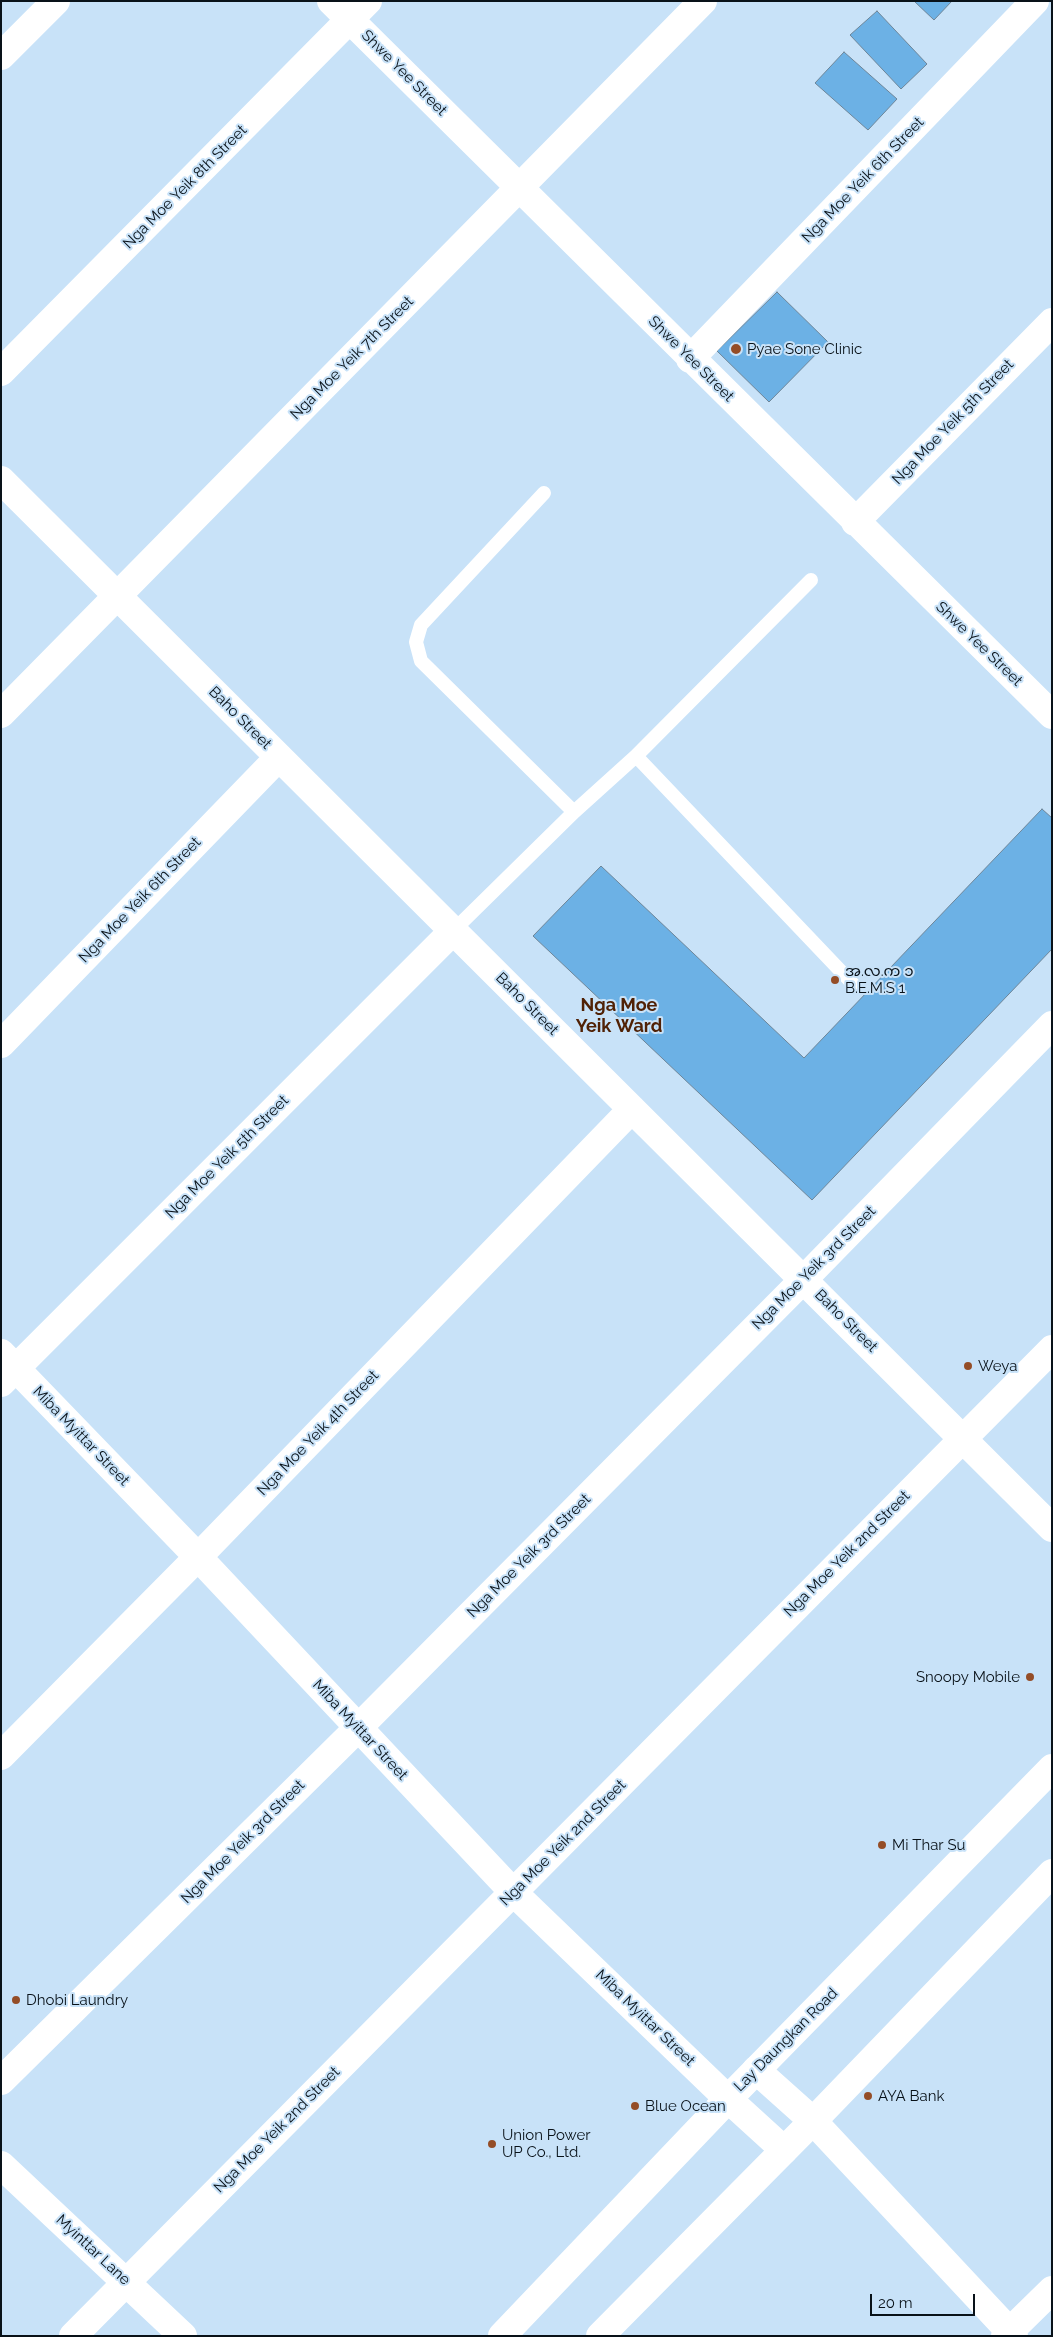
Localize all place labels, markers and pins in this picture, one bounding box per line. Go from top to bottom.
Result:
place label: Pyae Sone Clinic [747,340,862,358]
marker: Pyae Sone Clinic [729,342,743,356]
place label: အ.လ.က ၁ B.E.M.S 1 [845,962,914,997]
marker: အ.လ.က ၁ B.E.M.S 1 [829,974,841,986]
place label: Weya [978,1357,1017,1375]
marker: Weya [962,1360,974,1372]
place label: Snoopy Mobile [916,1668,1020,1686]
marker: Snoopy Mobile [1024,1671,1036,1683]
place label: Mi Thar Su [892,1836,965,1854]
marker: Mi Thar Su [876,1839,888,1851]
place label: Dhobi Laundry [26,1991,128,2009]
marker: Dhobi Laundry [10,1994,22,2006]
place label: AYA Bank [878,2087,944,2105]
marker: AYA Bank [862,2090,874,2102]
place label: Blue Ocean [645,2097,726,2115]
marker: Blue Ocean [629,2100,641,2112]
place label: Union Power UP Co., Ltd. [502,2126,591,2161]
marker: Union Power UP Co., Ltd. [486,2138,498,2150]

